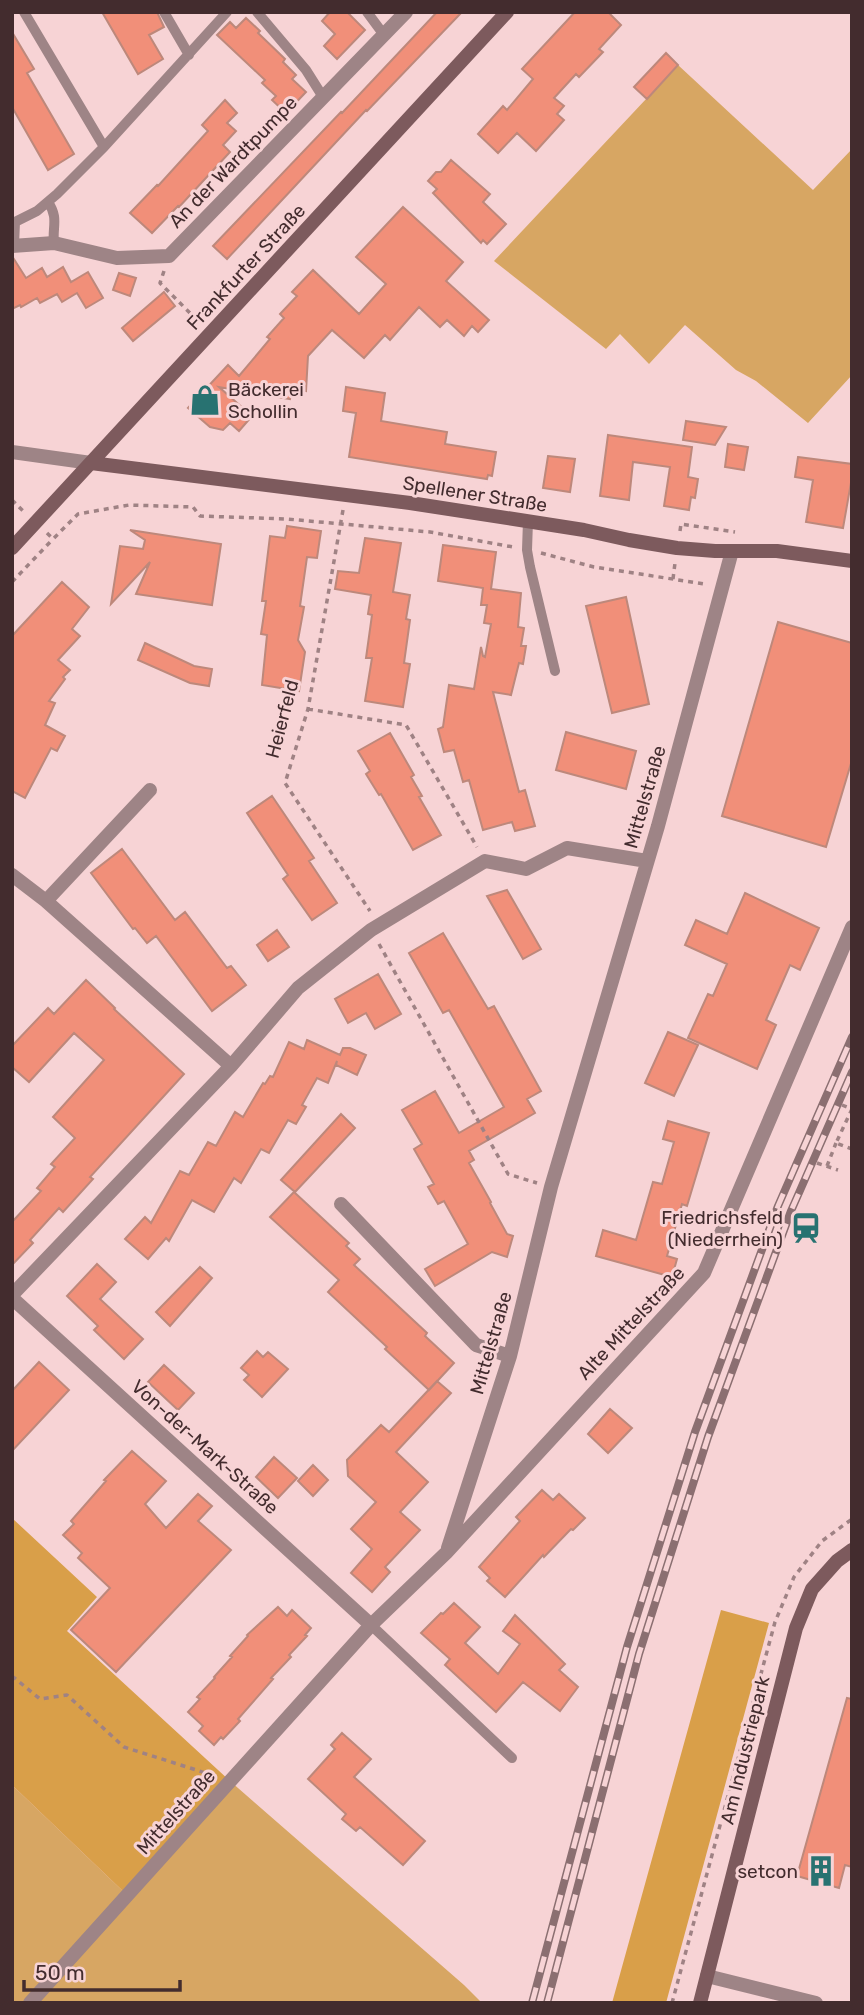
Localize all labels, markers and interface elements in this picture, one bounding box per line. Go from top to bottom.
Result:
street label: An der Wardtpumpe [164,91,302,233]
street label: Frankfurter Straße [182,199,310,335]
place label: Bäckerei Schollin [228,378,304,423]
shop icon: Bäckerei Schollin [188,383,222,417]
street label: Spellener Straße [401,471,549,517]
street label: Heierfeld [260,677,304,761]
street label: Mittelstraße [619,743,671,851]
place label: Friedrichsfeld (Niederrhein) [661,1206,783,1251]
station icon: Friedrichsfeld (Niederrhein) [789,1211,823,1245]
street label: Alte Mittelstraße [573,1262,689,1384]
street label: Mittelstraße [465,1289,517,1397]
street label: Von-der-Mark-Straße [127,1375,283,1519]
street label: Am Industriepark [715,1673,775,1827]
street label: Mittelstraße [132,1765,220,1859]
building icon: setcon [804,1854,838,1888]
place label: setcon [737,1860,798,1883]
scale bar [24,1948,180,1992]
text: 50 m [35,1960,85,1985]

